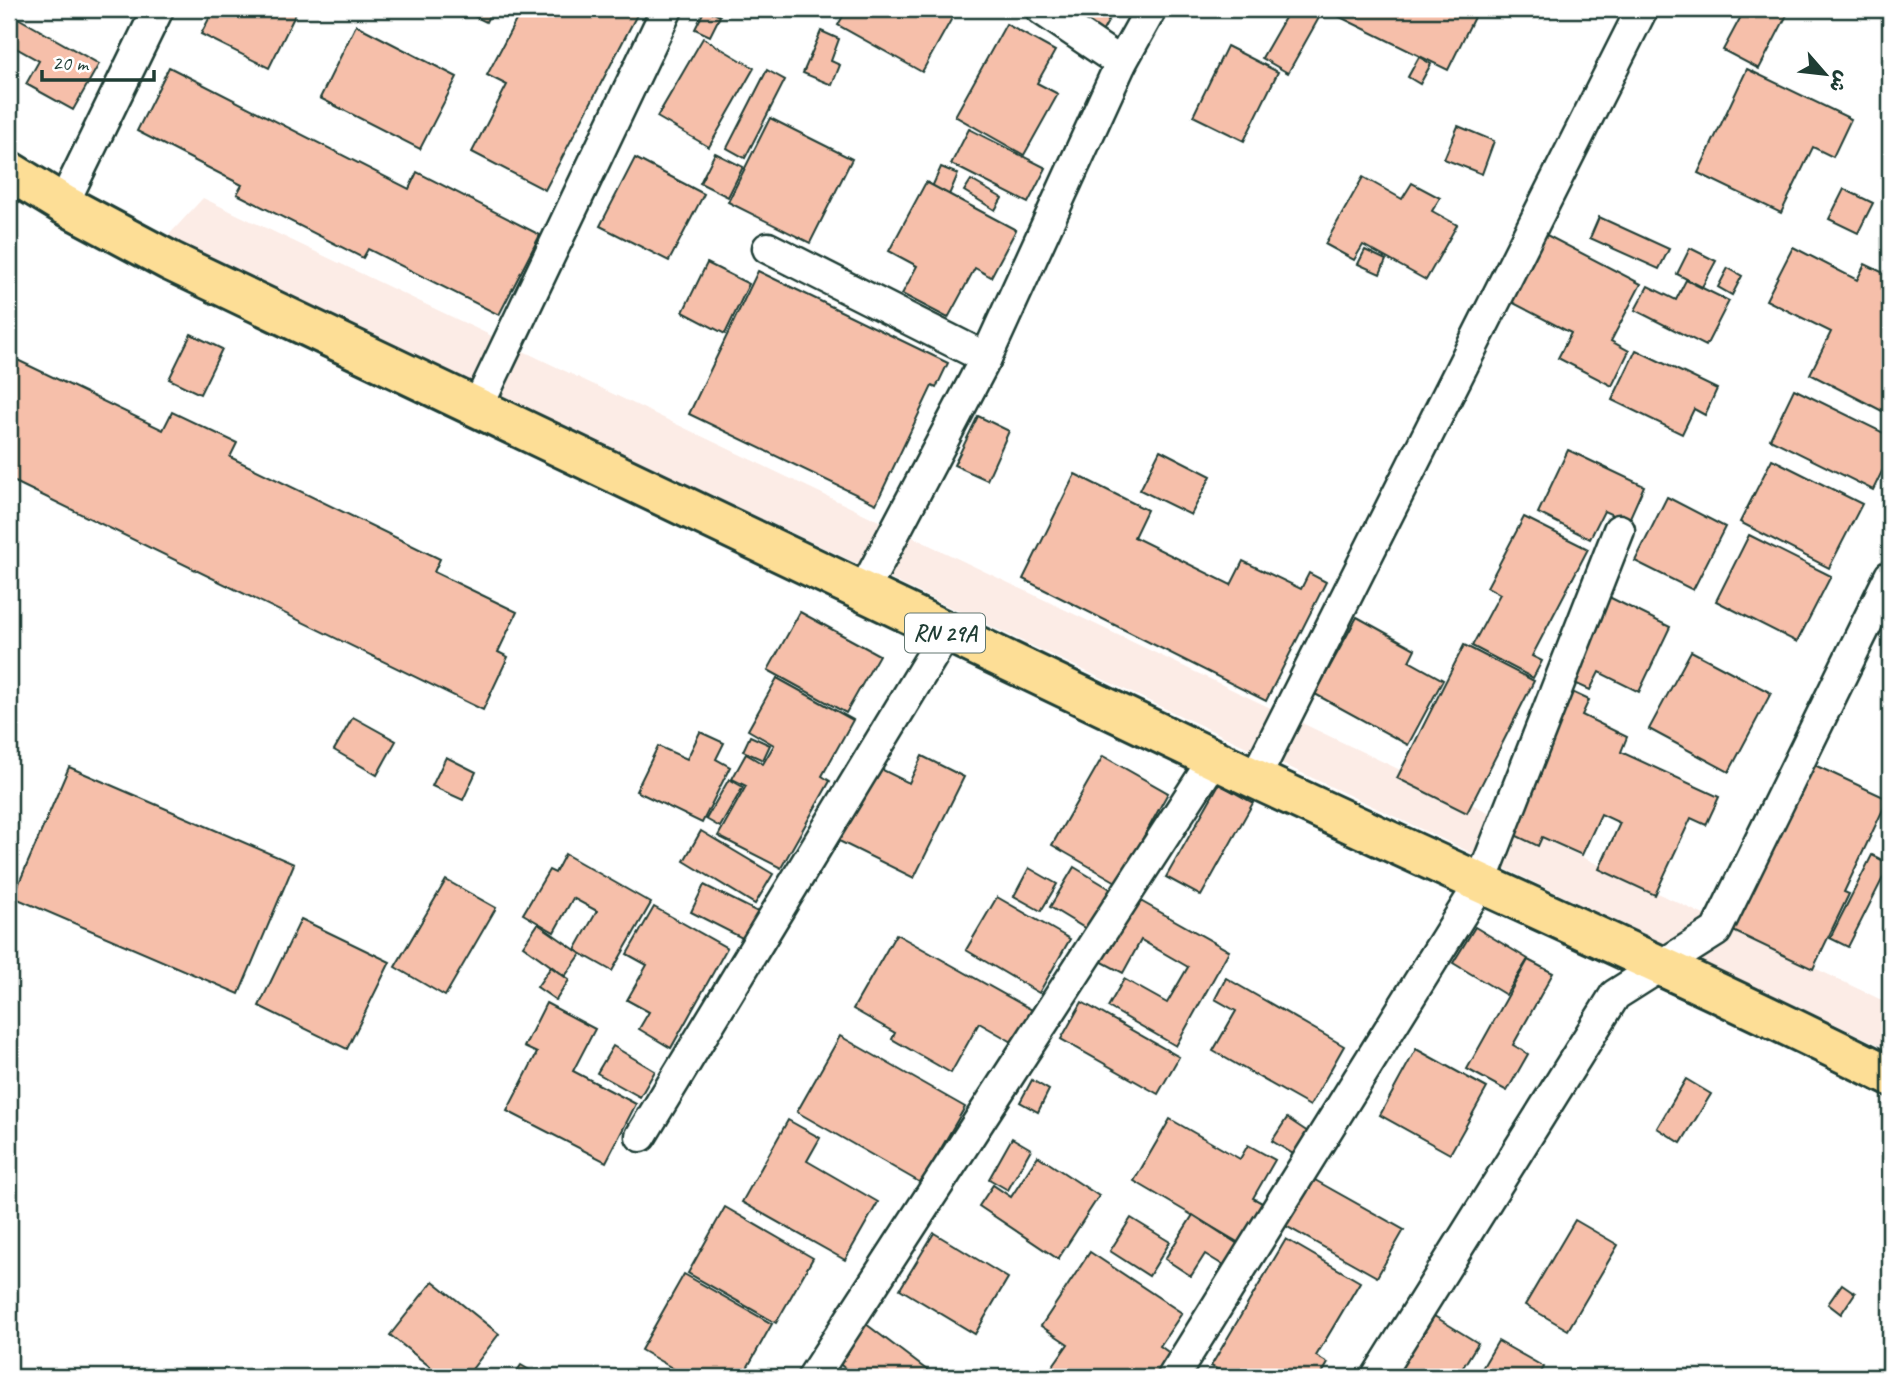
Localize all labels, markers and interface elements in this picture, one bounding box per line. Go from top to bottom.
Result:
scale bar [42,38,154,82]
north arrow [1790,38,1860,108]
text: 20 m [52,50,90,76]
text: ش [1824,67,1855,96]
road number: RN 29A [905,614,985,652]

